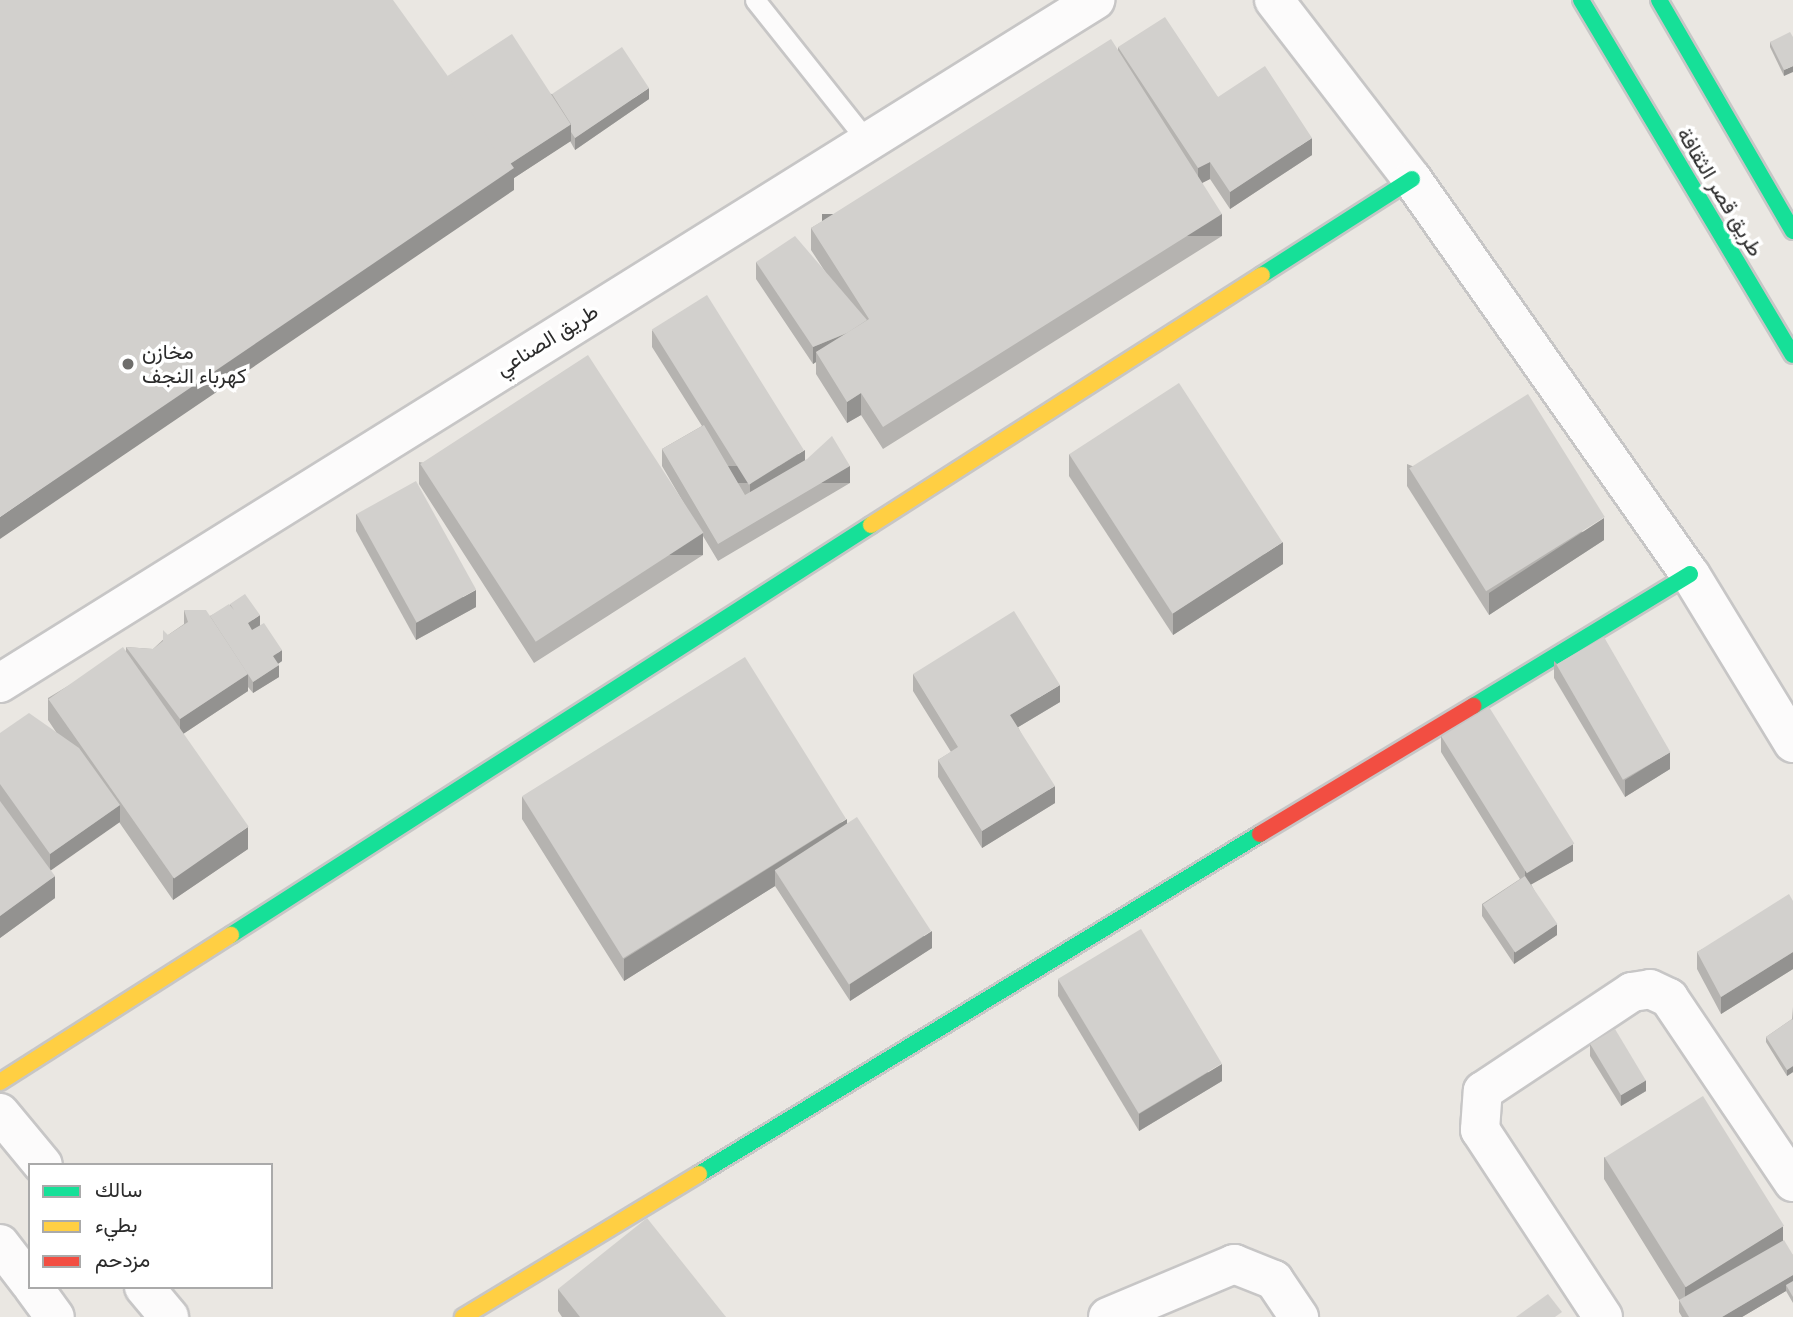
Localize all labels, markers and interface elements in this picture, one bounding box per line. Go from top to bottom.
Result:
street label: طريق قصر الثقافة [1672,123,1768,261]
street label: طريق الصناعي [491,299,603,381]
place label: مخازن كهرباء النجف [142,339,246,389]
marker: مخازن كهرباء النجف [120,356,136,372]
legend [28,1163,273,1289]
text: سالك [95,1177,142,1202]
text: بطيء [95,1212,138,1237]
text: مزدحم [95,1247,150,1272]

